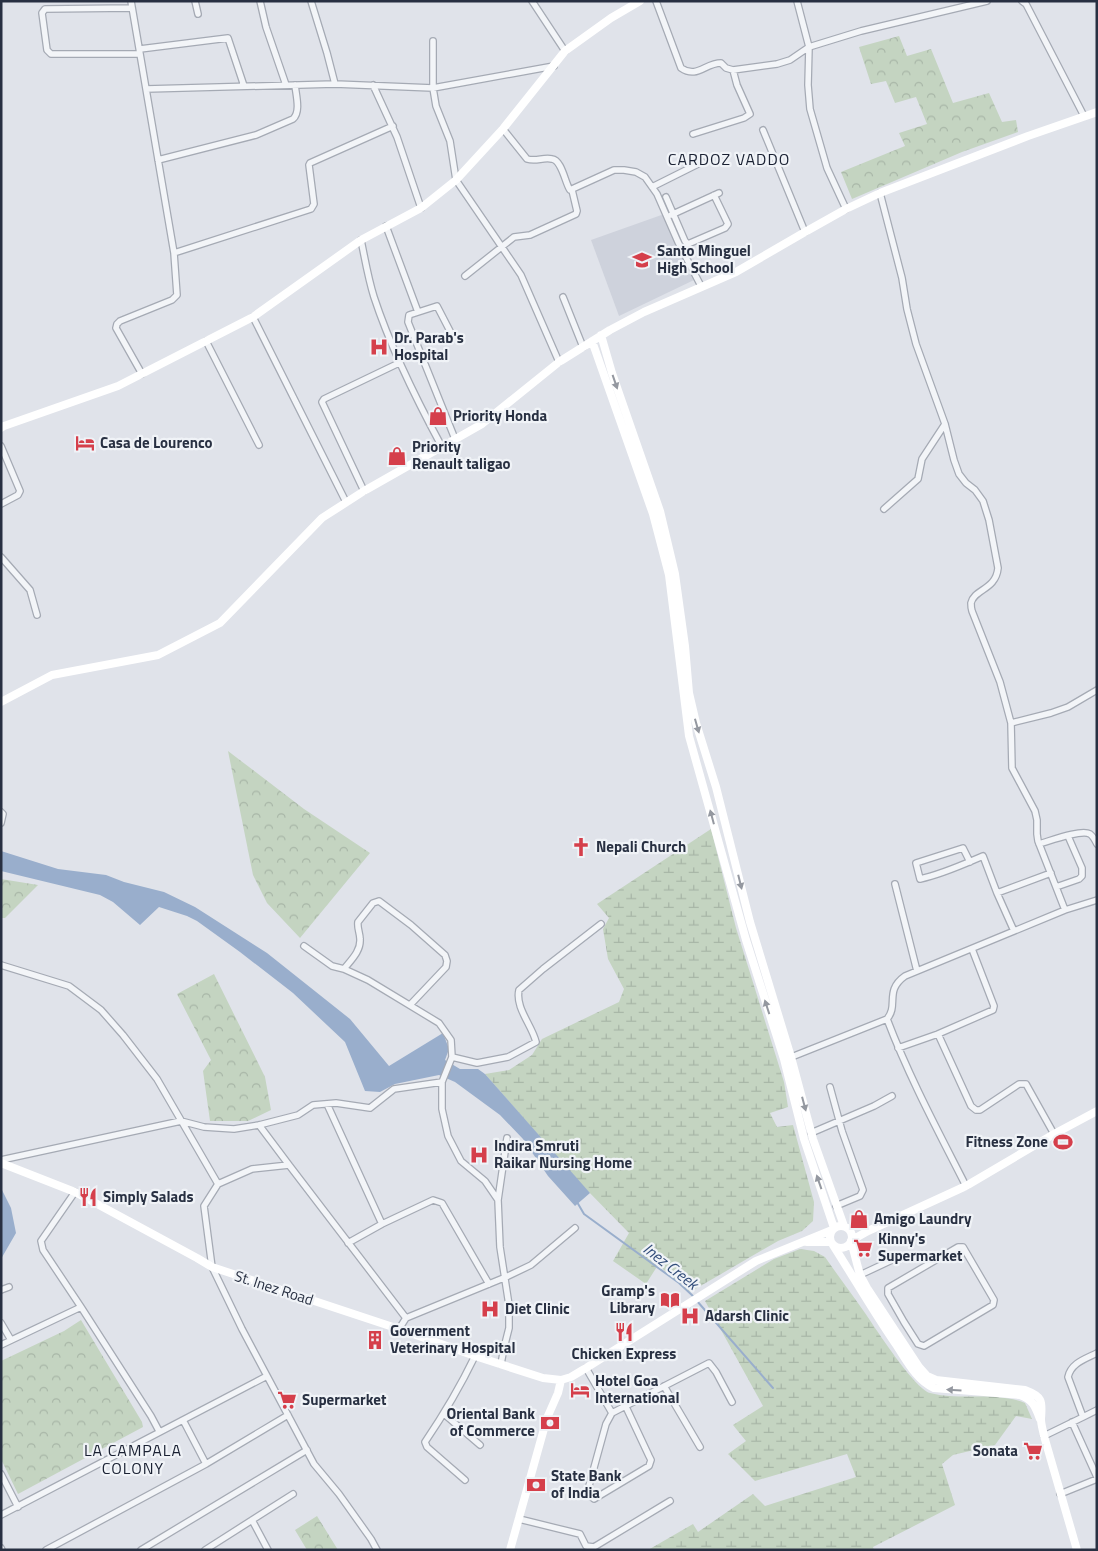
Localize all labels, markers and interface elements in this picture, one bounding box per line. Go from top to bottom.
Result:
district label: CARDOZ VADDO [668,147,790,171]
place label: Santo Minguel High School [657,239,751,279]
school or university icon: Santo Minguel High School [631,249,653,271]
place label: Dr. Parab's Hospital [394,326,464,366]
hospital icon: Dr. Parab's Hospital [368,336,390,358]
one-way arrow [611,375,619,390]
place label: Priority Honda [453,404,548,427]
shop icon: Priority Honda [427,405,449,427]
place label: Casa de Lourenco [100,431,213,454]
hotel icon: Casa de Lourenco [74,432,96,454]
place label: Priority Renault taligao [412,435,511,475]
shop icon: Priority Renault taligao [386,445,408,467]
one-way arrow [693,718,701,733]
one-way arrow [708,810,716,825]
place label: Nepali Church [596,835,686,858]
church icon: Nepali Church [570,836,592,858]
one-way arrow [736,875,744,890]
one-way arrow [763,999,771,1014]
one-way arrow [800,1097,808,1112]
place label: Fitness Zone [966,1130,1048,1153]
sports icon: Fitness Zone [1052,1131,1074,1153]
place label: Indira Smruti Raikar Nursing Home [494,1134,632,1174]
hospital icon: Indira Smruti Raikar Nursing Home [468,1144,490,1166]
one-way arrow [815,1174,823,1189]
place label: Simply Salads [103,1185,193,1208]
restaurant icon: Simply Salads [77,1186,99,1208]
place label: Amigo Laundry [874,1207,972,1230]
shop icon: Amigo Laundry [848,1208,870,1230]
place label: Kinny's Supermarket [878,1227,963,1267]
water label: Inez Creek [638,1237,705,1296]
supermarket icon: Kinny's Supermarket [852,1237,874,1259]
street label: St. Inez Road [232,1264,317,1311]
place label: Gramp's Library [601,1279,655,1319]
library icon: Gramp's Library [659,1289,681,1311]
place label: Diet Clinic [505,1297,570,1320]
hospital icon: Diet Clinic [479,1298,501,1320]
place label: Adarsh Clinic [705,1304,789,1327]
hospital icon: Adarsh Clinic [679,1305,701,1327]
place label: Government Veterinary Hospital [390,1319,516,1359]
restaurant icon: Chicken Express [613,1321,635,1343]
building icon: Government Veterinary Hospital [364,1329,386,1351]
place label: Chicken Express [572,1342,676,1365]
place label: Hotel Goa International [595,1369,680,1409]
hotel icon: Hotel Goa International [569,1379,591,1401]
one-way arrow [946,1385,962,1393]
place label: Supermarket [302,1388,387,1411]
supermarket icon: Supermarket [276,1389,298,1411]
place label: Oriental Bank of Commerce [447,1402,535,1442]
bank icon: Oriental Bank of Commerce [539,1412,561,1434]
district label: LA CAMPALA COLONY [84,1438,182,1480]
place label: Sonata [973,1439,1018,1462]
supermarket icon: Sonata [1022,1440,1044,1462]
place label: State Bank of India [551,1464,622,1504]
bank icon: State Bank of India [525,1474,547,1496]

